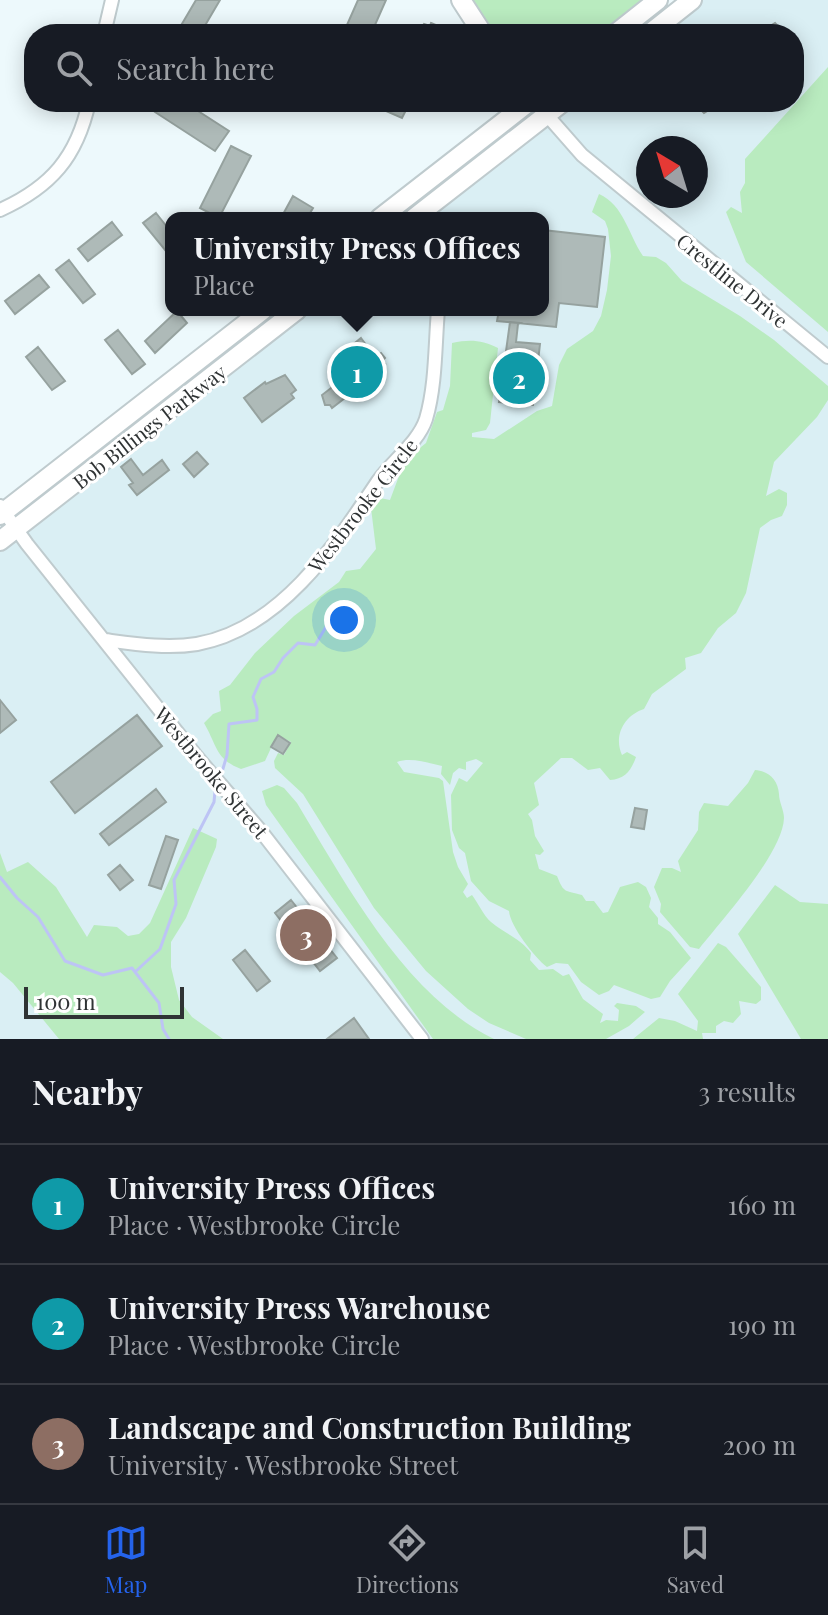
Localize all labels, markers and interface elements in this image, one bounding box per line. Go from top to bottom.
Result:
search box [24,24,804,112]
icon: search [52,46,96,90]
text: Search here [116,48,275,88]
north arrow [636,136,708,208]
popup [165,212,549,316]
text: University Press Offices [193,227,521,267]
street label: Crestline Drive [672,227,794,333]
text: Place [193,267,255,302]
pin: 1 [331,342,383,402]
pin: 2 [493,348,545,408]
street label: Bob Billings Parkway [67,358,231,494]
street label: Westbrooke Circle [300,432,423,578]
your location [324,600,364,640]
street label: Westbrooke Street [148,700,276,844]
pin: 3 [280,905,332,965]
scale bar [24,983,184,1019]
text: 100 m [36,986,96,1016]
text: Nearby [32,1068,143,1114]
text: 3 results [699,1074,796,1109]
text: University Press Offices [108,1167,435,1207]
text: 1 [53,1187,63,1222]
text: 160 m [728,1187,796,1222]
text: Place · Westbrooke Circle [108,1207,400,1242]
text: University Press Warehouse [108,1287,490,1327]
text: 2 [51,1307,65,1342]
text: 190 m [728,1307,796,1342]
text: Place · Westbrooke Circle [108,1327,400,1362]
text: Landscape and Construction Building [108,1407,631,1447]
text: 3 [52,1427,64,1462]
text: 200 m [723,1427,796,1462]
text: University · Westbrooke Street [108,1447,458,1482]
tab: Map [104,1521,148,1599]
tab: Directions [356,1521,459,1599]
tab: Saved [667,1521,724,1599]

